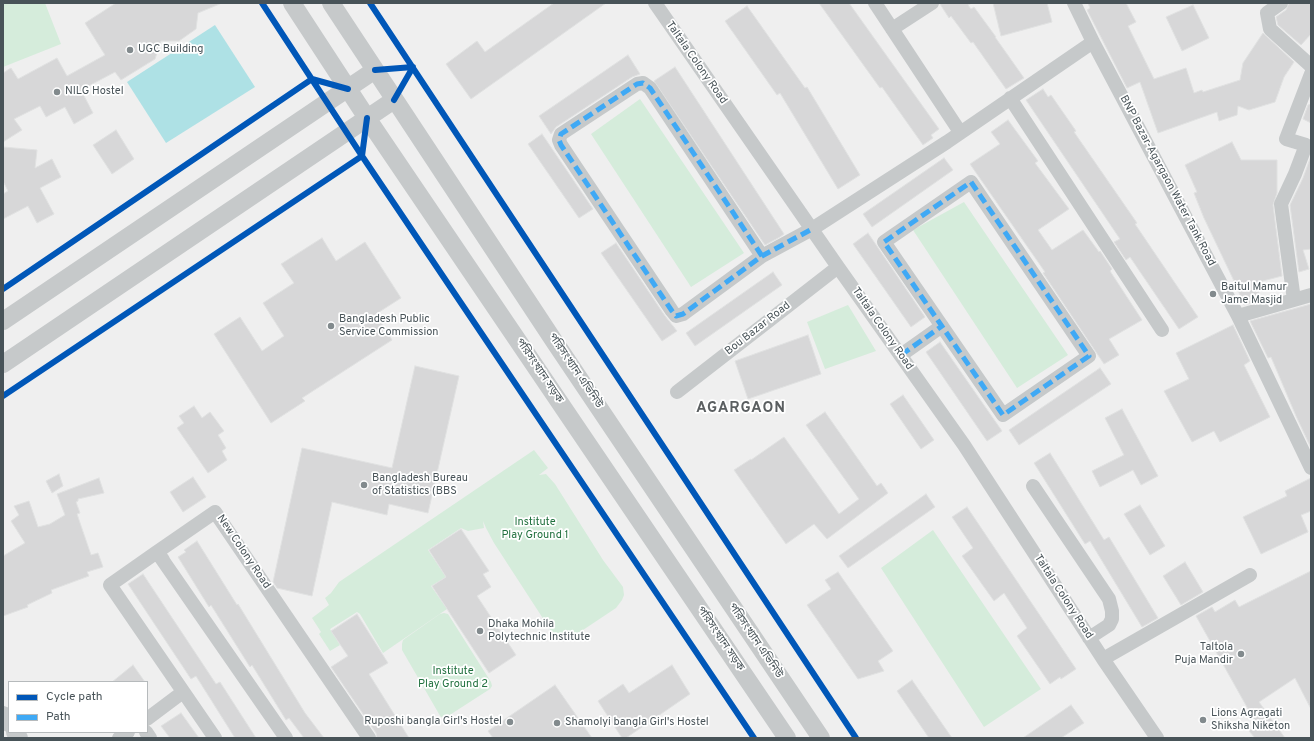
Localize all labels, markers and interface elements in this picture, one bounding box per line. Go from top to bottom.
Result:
street label: Taltala Colony Road [663,19,729,107]
place label: UGC Building [138,43,203,57]
marker: UGC Building [125,45,135,55]
place label: NILG Hostel [65,85,124,99]
marker: NILG Hostel [52,87,62,97]
street label: BNP Bazar-Agargaon Water Tank Road [1116,94,1218,268]
place label: Baitul Mamur Jame Masjid [1221,281,1287,307]
street label: Taltala Colony Road [849,285,915,373]
marker: Baitul Mamur Jame Masjid [1208,289,1218,299]
street label: Bou Bazar Road [723,299,793,359]
place label: Bangladesh Public Service Commission [339,313,439,339]
marker: Bangladesh Public Service Commission [326,321,336,331]
street label: পরিসংখ্যান এভিনিউ [545,331,605,411]
street label: পরিসংখ্যান সড়ক [513,336,565,406]
district label: AGARGAON [696,400,786,418]
place label: Bangladesh Bureau of Statistics (BBS [372,472,468,498]
marker: Bangladesh Bureau of Statistics (BBS [359,480,369,490]
street label: New Colony Road [213,513,273,591]
park label: Institute Play Ground 1 [501,516,569,542]
street label: Taltala Colony Road [1031,552,1095,642]
street label: পরিসংখ্যান এভিনিউ [725,601,785,681]
street label: পরিসংখ্যান সড়ক [694,604,746,674]
place label: Dhaka Mohila Polytechnic Institute [488,618,590,644]
marker: Dhaka Mohila Polytechnic Institute [475,626,485,636]
place label: Taltola Puja Mandir [1174,641,1233,667]
marker: Taltola Puja Mandir [1236,649,1246,659]
park label: Institute Play Ground 2 [418,665,488,691]
legend [8,681,148,733]
text: Cycle path [46,689,103,705]
place label: Lions Agragati Shiksha Niketon [1211,707,1290,733]
text: Path [46,709,71,725]
place label: Ruposhi bangla Girl's Hostel [364,715,502,729]
marker: Lions Agragati Shiksha Niketon [1198,715,1208,725]
place label: Shamolyi bangla Girl's Hostel [565,716,709,730]
marker: Ruposhi bangla Girl's Hostel [505,717,515,727]
marker: Shamolyi bangla Girl's Hostel [552,718,562,728]

